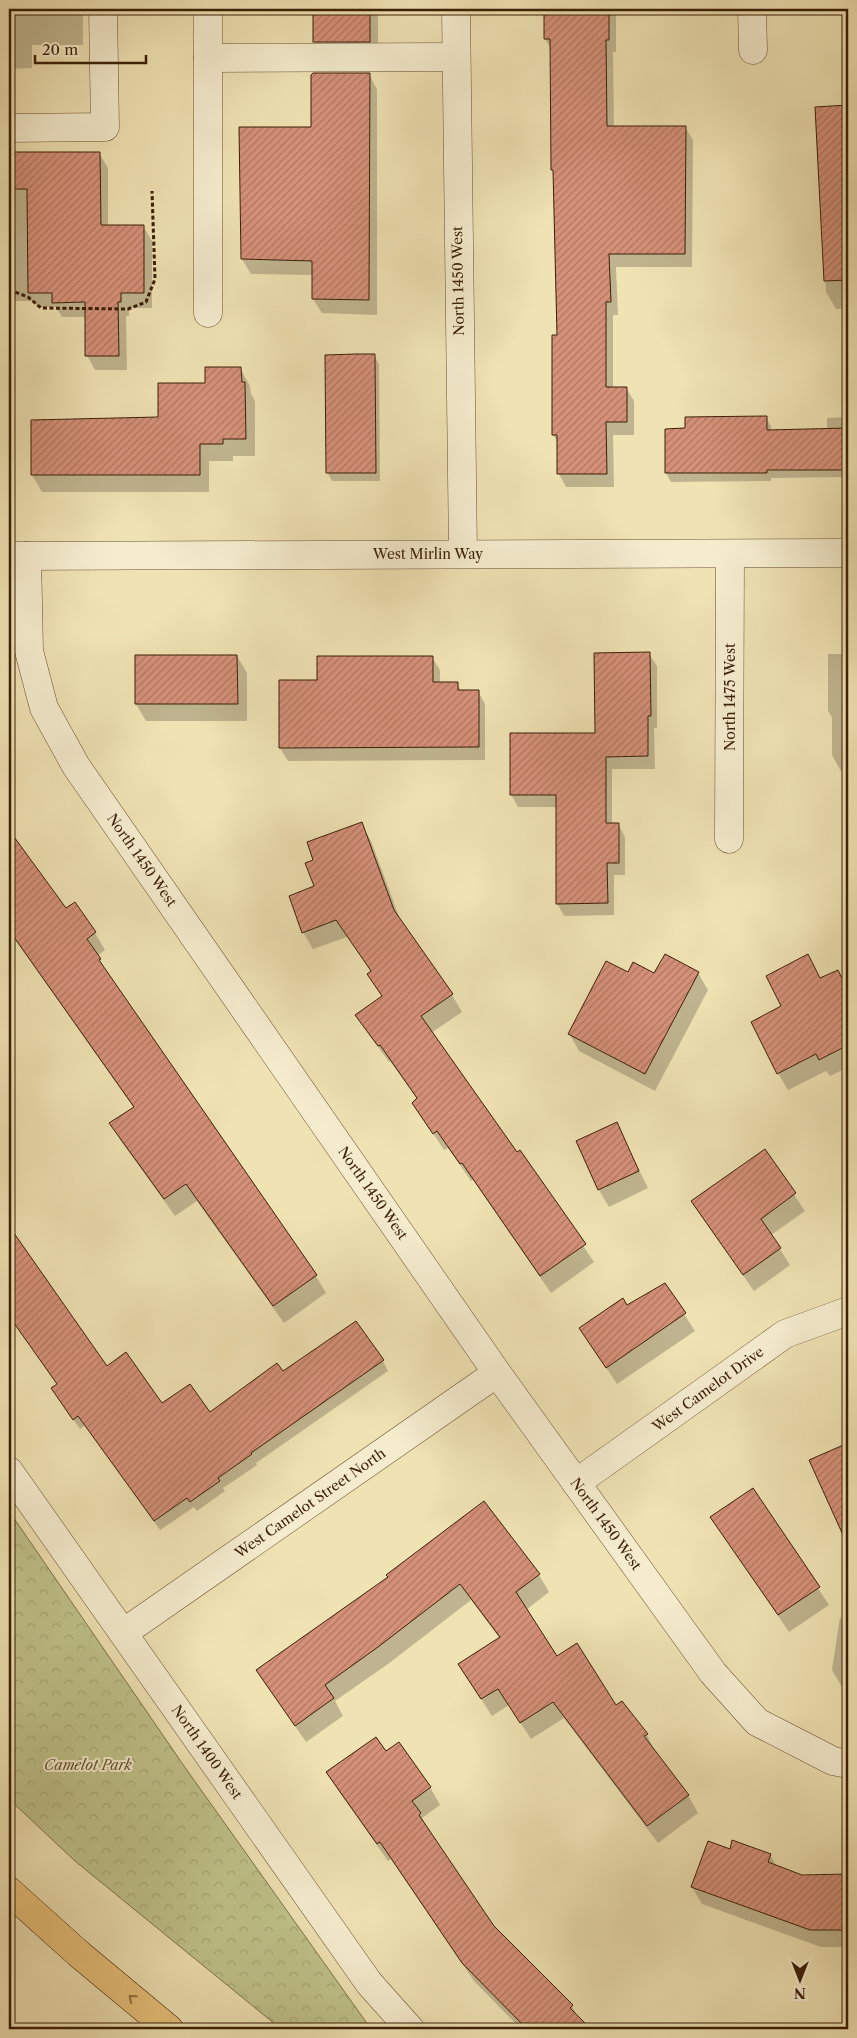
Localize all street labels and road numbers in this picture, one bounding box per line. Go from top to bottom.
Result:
street label: North 1450 West [448,226,468,336]
street label: West Mirlin Way [372,545,483,563]
street label: North 1475 West [721,643,739,751]
street label: North 1450 West [103,810,181,910]
street label: North 1450 West [334,1143,412,1243]
street label: West Camelot Drive [648,1342,767,1436]
street label: West Camelot Street North [230,1444,389,1563]
street label: North 1450 West [566,1474,646,1574]
street label: North 1400 West [168,1701,246,1803]

